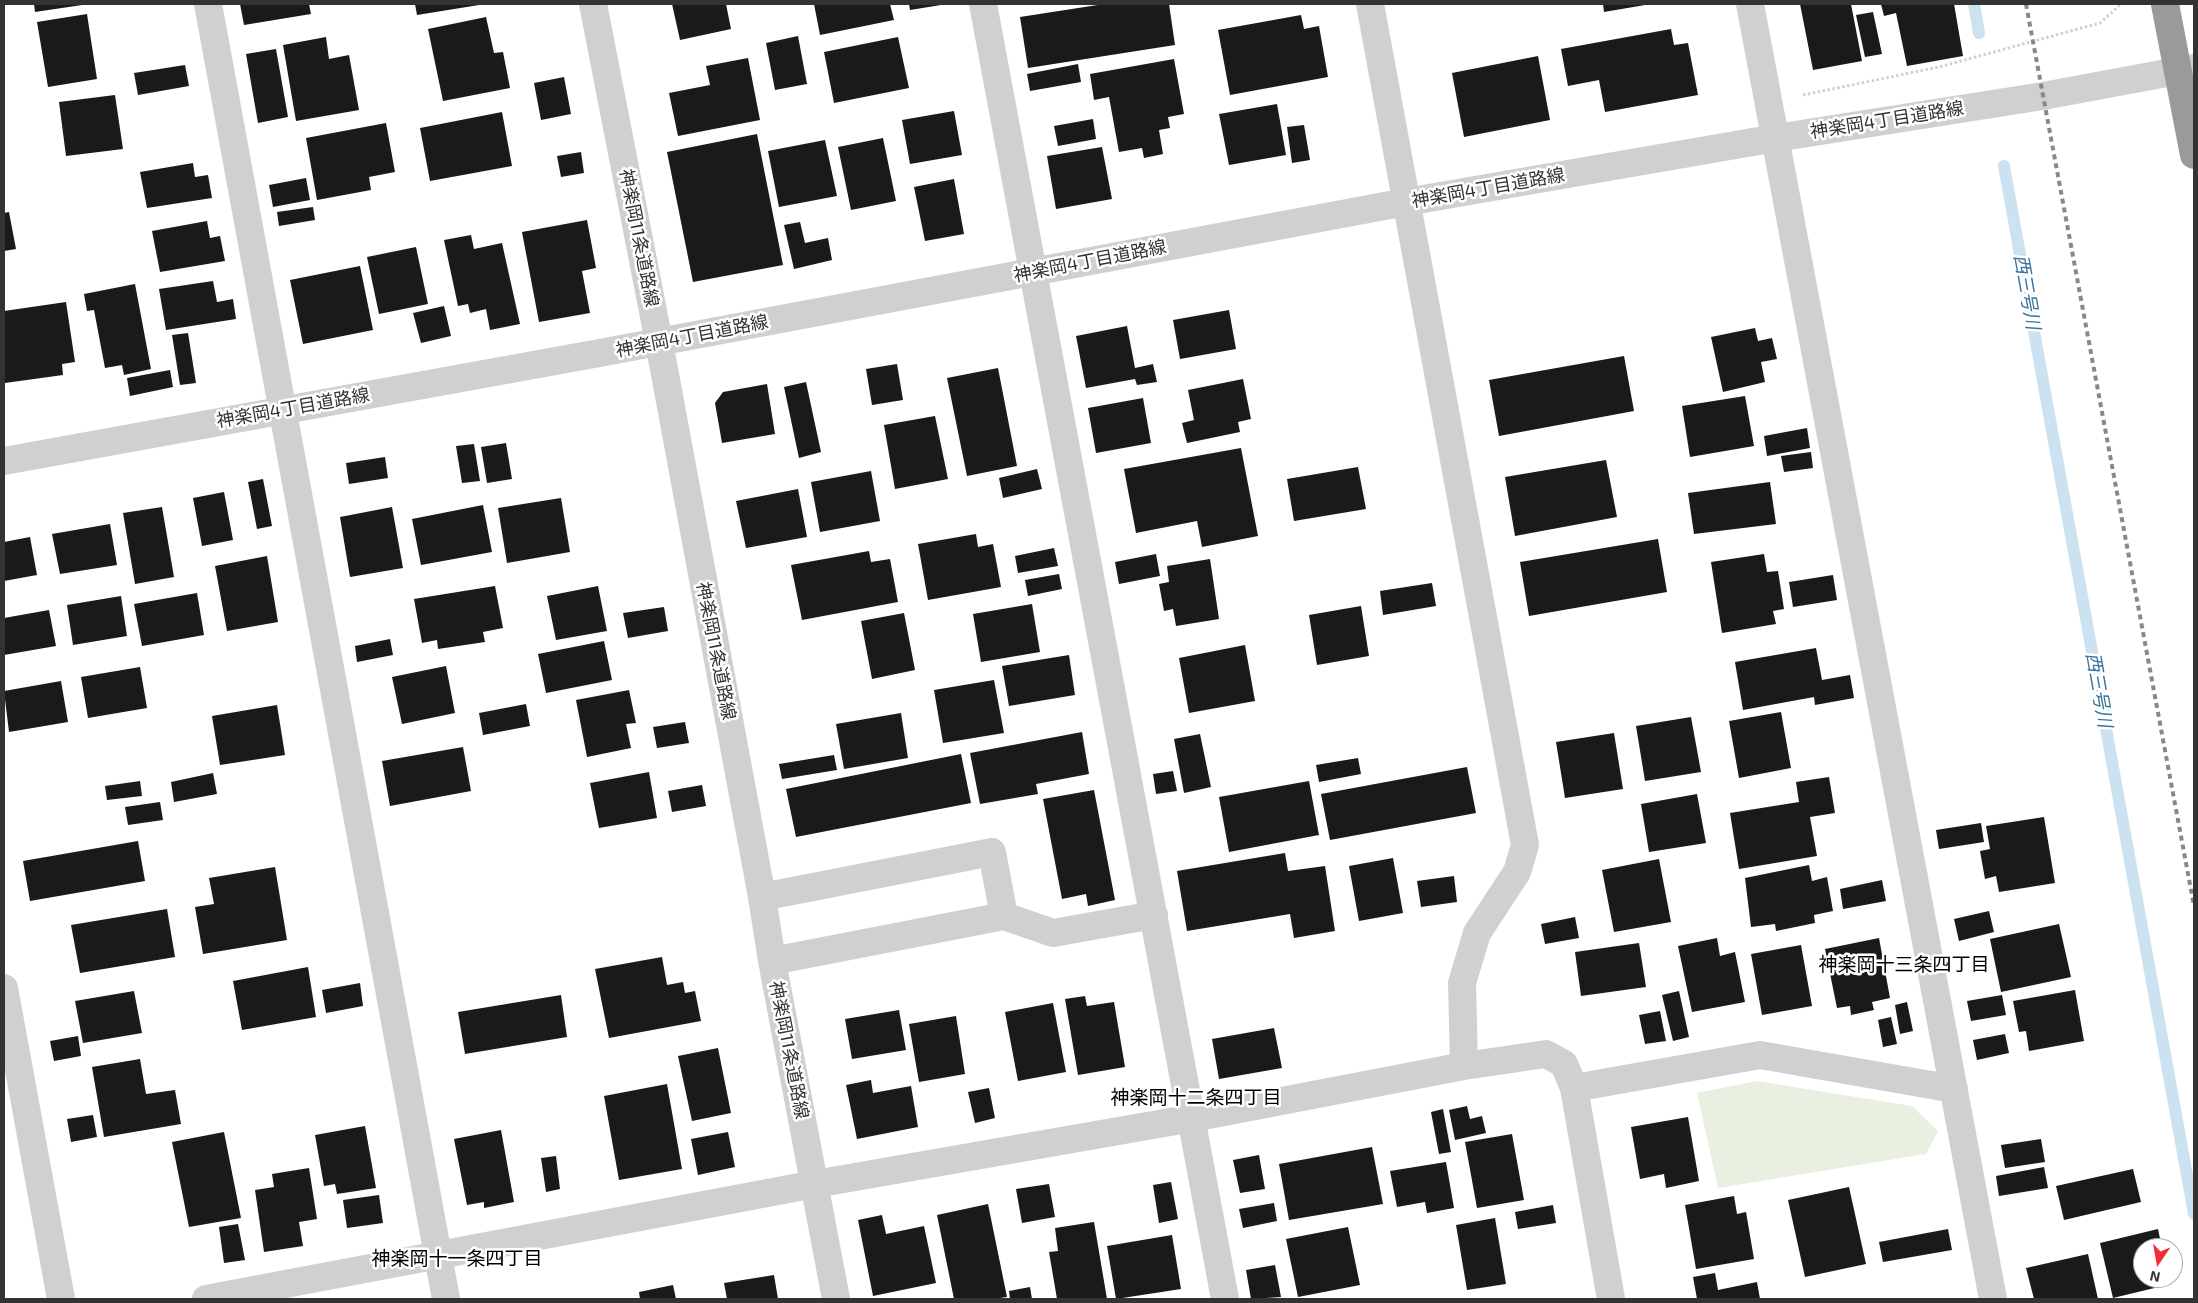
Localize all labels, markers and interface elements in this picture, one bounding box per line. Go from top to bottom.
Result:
street label: 神楽岡4丁目道路線 [1809,97,1965,143]
street label: 神楽岡4丁目道路線 [1410,164,1566,212]
street label: 神楽岡11条道路線 [615,167,663,309]
street label: 神楽岡4丁目道路線 [1012,236,1168,286]
water label: 西三号川 [2009,253,2045,331]
street label: 神楽岡4丁目道路線 [614,311,770,361]
street label: 神楽岡4丁目道路線 [215,384,371,432]
street label: 神楽岡11条道路線 [692,580,740,722]
water label: 西三号川 [2081,651,2117,729]
district label: 神楽岡十三条四丁目 [1819,954,1989,976]
street label: 神楽岡11条道路線 [765,979,813,1121]
district label: 神楽岡十二条四丁目 [1111,1087,1281,1109]
north arrow [2133,1238,2183,1288]
district label: 神楽岡十一条四丁目 [372,1248,542,1270]
text: N [2148,1268,2162,1287]

